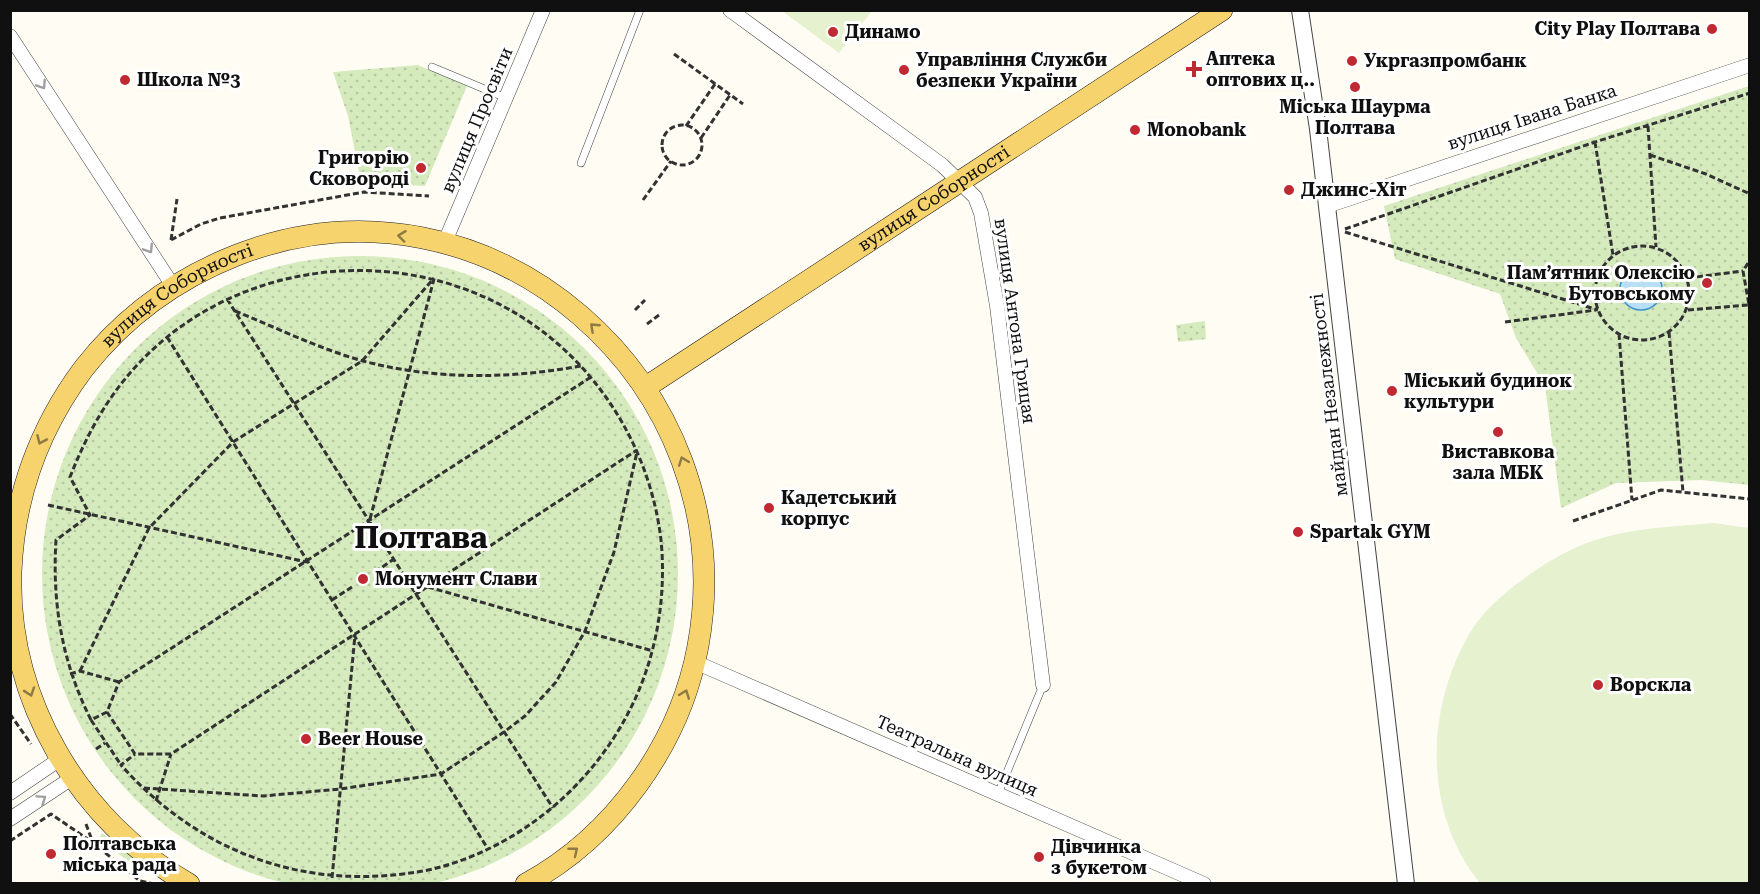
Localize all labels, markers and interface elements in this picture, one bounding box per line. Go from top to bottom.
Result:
place label: City Play Полтава [1534,18,1700,39]
place label: Динамо [845,21,921,42]
marker: City Play Полтава [1705,22,1719,36]
marker: Динамо [826,25,840,39]
street label: вулиця Просвіти [436,44,517,196]
place label: Аптека оптових ц.. [1206,48,1315,90]
place label: Управління Служби безпеки України [916,49,1107,91]
place label: Укргазпромбанк [1364,50,1527,71]
marker: Укргазпромбанк [1345,54,1359,68]
marker: Аптека оптових ц.. [1187,62,1201,76]
marker: Управління Служби безпеки України [897,63,911,77]
place label: Школа №3 [137,69,240,90]
marker: Школа №3 [118,73,132,87]
one-way arrow [35,79,47,89]
street label: вулиця Івана Банка [1445,79,1619,154]
marker: Міська Шаурма Полтава [1348,80,1362,94]
place label: Міська Шаурма Полтава [1279,96,1431,138]
place label: Monobank [1147,119,1247,140]
marker: Monobank [1128,123,1142,137]
street label: вулиця Соборності [854,141,1014,255]
place label: Григорію Сковороді [309,147,409,189]
marker: Григорію Сковороді [414,161,428,175]
place label: Джинс-Хіт [1301,179,1407,200]
marker: Джинс-Хіт [1282,183,1296,197]
street label: вулиця Антона Грицая [991,217,1040,425]
one-way arrow [398,230,407,243]
street label: вулиця Соборності [97,239,256,351]
one-way arrow [141,242,152,253]
place label: Пам’ятник Олексію Бутовському [1507,262,1695,304]
marker: Пам’ятник Олексію Бутовському [1700,276,1714,290]
street label: майдан Незалежності [1306,292,1351,498]
one-way arrow [591,323,602,334]
place label: Міський будинок культури [1404,370,1572,412]
marker: Міський будинок культури [1385,384,1399,398]
marker: Виставкова зала МБК [1491,425,1505,439]
one-way arrow [36,433,48,444]
place label: Виставкова зала МБК [1442,441,1555,483]
one-way arrow [678,456,690,467]
place label: Кадетський корпус [781,487,897,529]
marker: Кадетський корпус [762,501,776,515]
district label: Полтава [354,520,488,555]
place label: Spartak GYM [1310,521,1431,542]
marker: Spartak GYM [1291,525,1305,539]
place label: Монумент Слави [375,568,537,589]
marker: Монумент Слави [356,572,370,586]
place label: Ворскла [1610,674,1692,695]
marker: Ворскла [1591,678,1605,692]
one-way arrow [22,686,35,697]
one-way arrow [678,689,690,700]
street label: Театральна вулиця [873,710,1041,801]
place label: Beer House [318,728,424,749]
marker: Beer House [299,732,313,746]
one-way arrow [35,795,46,806]
place label: Полтавська міська рада [63,833,177,875]
place label: Дівчинка з букетом [1051,836,1147,878]
marker: Полтавська міська рада [44,847,58,861]
one-way arrow [567,847,578,858]
marker: Дівчинка з букетом [1032,850,1046,864]

